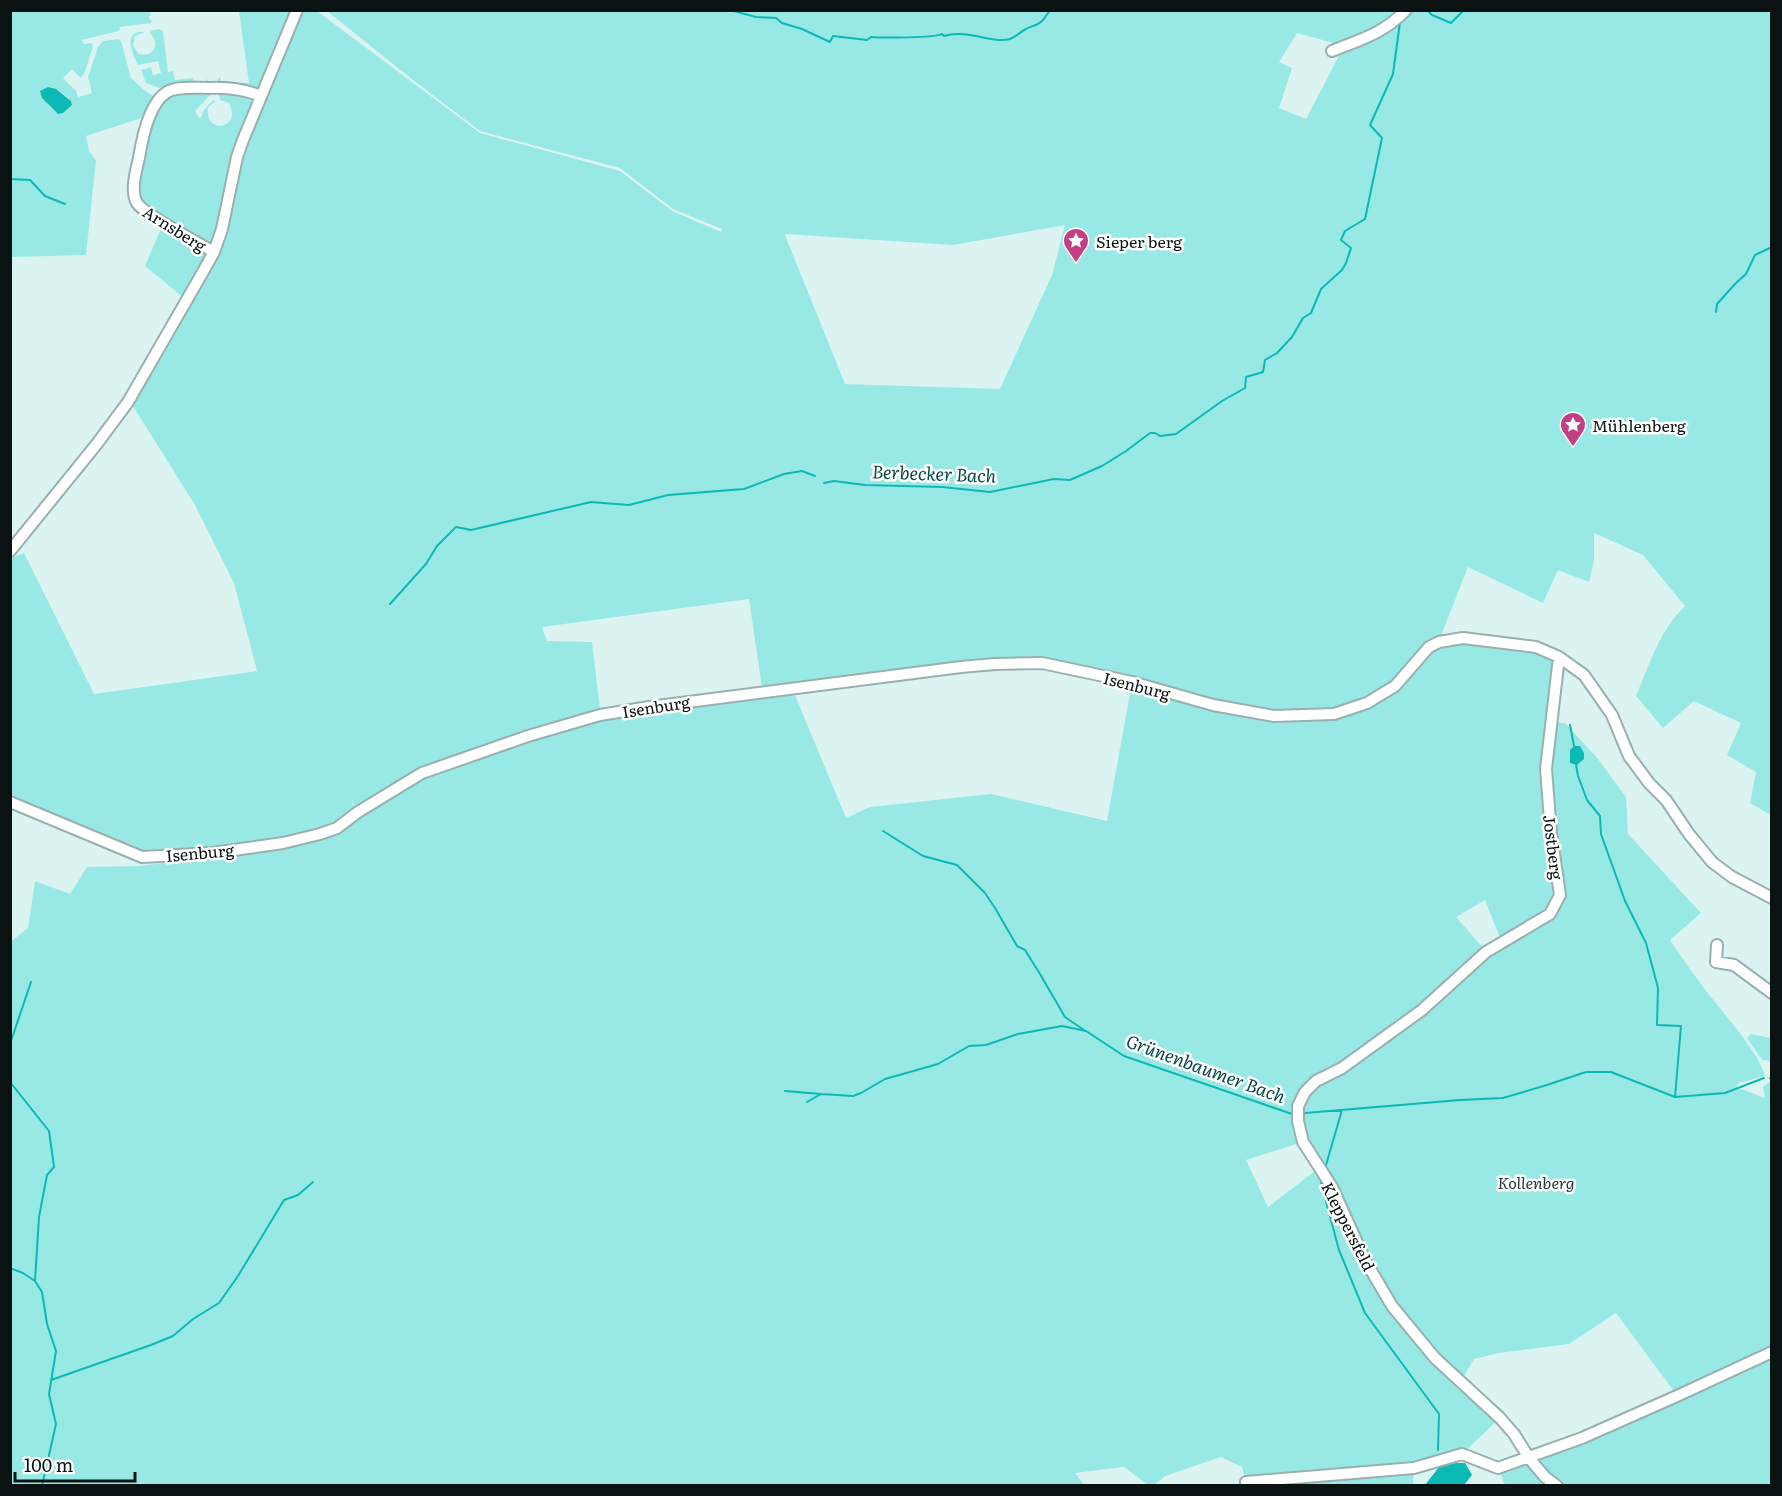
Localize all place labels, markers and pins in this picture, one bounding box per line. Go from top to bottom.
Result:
place icon: Sieper berg [1061,226,1091,264]
place label: Sieper berg [1096,229,1182,253]
place icon: Mühlenberg [1558,410,1588,448]
place label: Mühlenberg [1592,413,1686,437]

